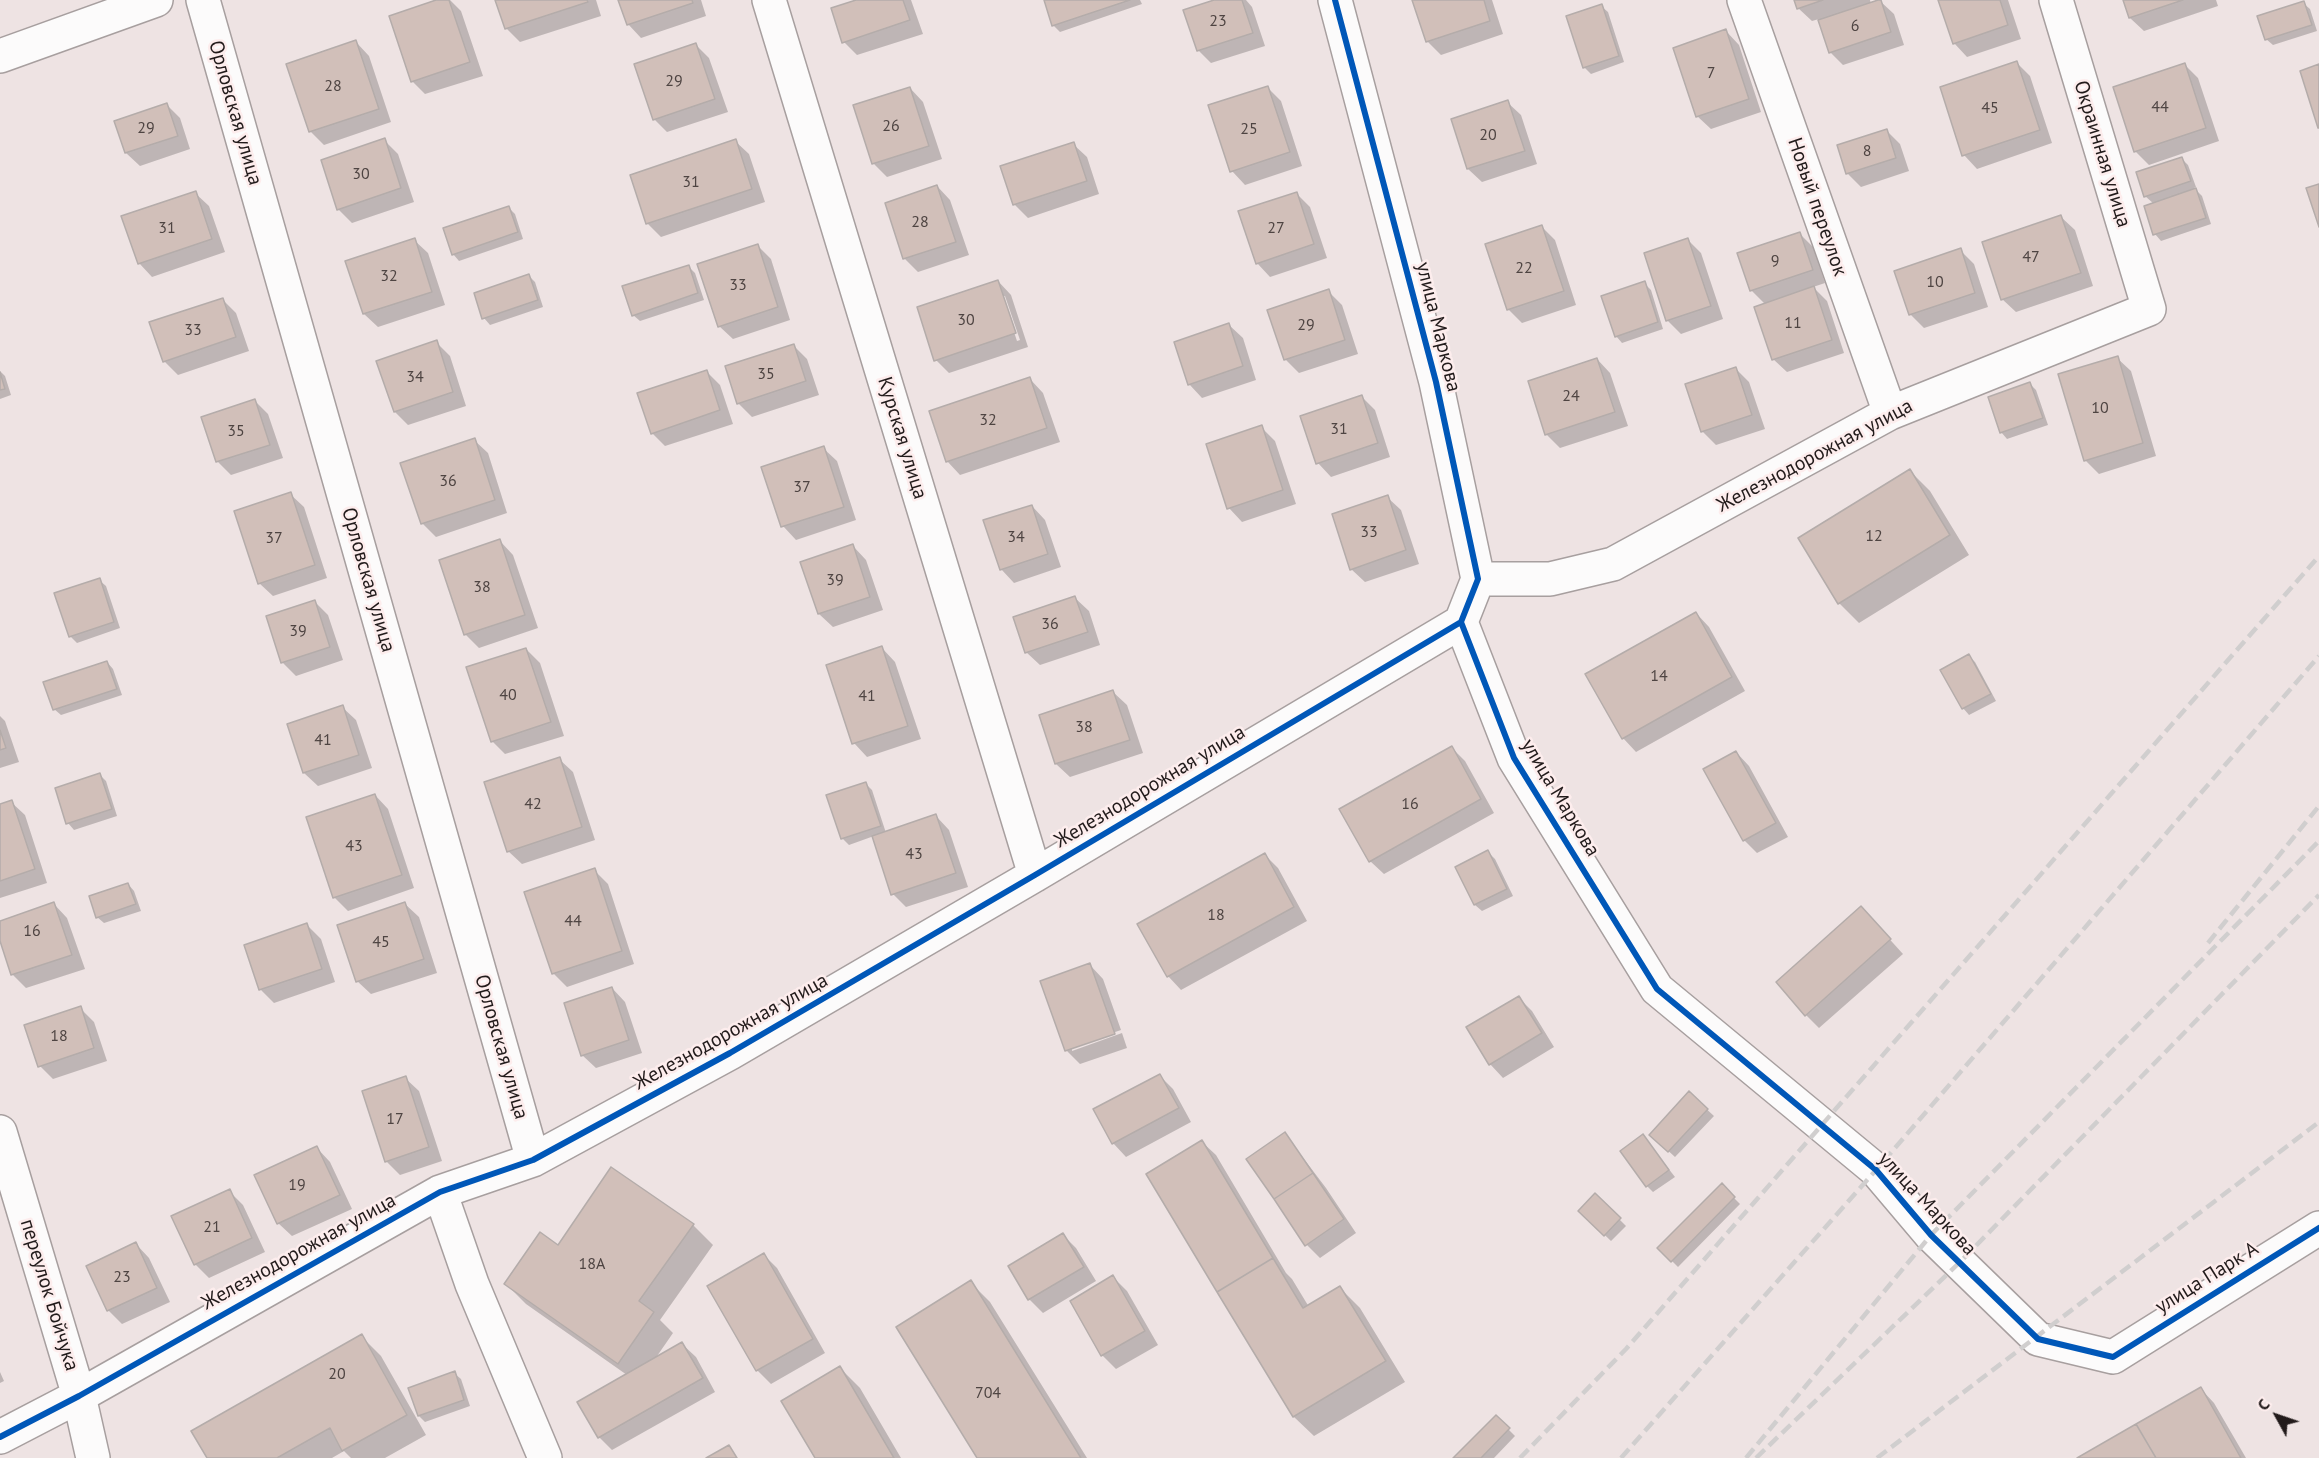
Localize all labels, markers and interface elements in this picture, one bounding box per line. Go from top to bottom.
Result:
house number: 23 [1209,11,1227,31]
house number: 6 [1851,16,1859,36]
street label: Орловская улица [203,38,267,188]
house number: 7 [1707,63,1715,83]
house number: 29 [665,71,683,91]
house number: 28 [324,76,342,96]
street label: Окраинная улица [2068,78,2136,230]
house number: 44 [2151,97,2169,117]
house number: 45 [1981,98,1999,118]
house number: 26 [882,116,900,136]
house number: 29 [137,118,155,138]
house number: 25 [1240,119,1258,139]
house number: 20 [1479,125,1497,145]
street label: Новый переулок [1782,135,1852,279]
house number: 8 [1863,141,1871,161]
house number: 30 [352,164,370,184]
house number: 31 [682,172,700,192]
house number: 28 [911,212,929,232]
house number: 31 [158,218,176,238]
house number: 27 [1267,218,1285,238]
house number: 47 [2022,247,2040,267]
house number: 9 [1771,251,1779,271]
house number: 22 [1515,258,1533,278]
street label: улица Маркова [1410,260,1466,394]
house number: 32 [380,266,398,286]
house number: 10 [1926,272,1944,292]
house number: 33 [729,275,747,295]
house number: 30 [957,310,975,330]
house number: 11 [1784,313,1802,333]
house number: 29 [1297,315,1315,335]
house number: 33 [184,320,202,340]
house number: 35 [757,364,775,384]
house number: 34 [406,367,424,387]
street label: Курская улица [872,374,932,502]
house number: 24 [1562,386,1580,406]
street label: Железнодорожная улица [1713,394,1917,518]
house number: 10 [2091,398,2109,418]
house number: 32 [979,410,997,430]
house number: 31 [1330,419,1348,439]
house number: 35 [227,421,245,441]
house number: 36 [439,471,457,491]
house number: 37 [793,477,811,497]
street label: Орловская улица [336,505,400,655]
house number: 33 [1360,522,1378,542]
house number: 12 [1865,526,1883,546]
house number: 34 [1007,527,1025,547]
house number: 37 [265,528,283,548]
house number: 39 [826,570,844,590]
house number: 38 [473,577,491,597]
house number: 36 [1041,614,1059,634]
house number: 39 [289,621,307,641]
house number: 14 [1650,666,1668,686]
house number: 40 [499,685,517,705]
house number: 41 [858,686,876,706]
house number: 38 [1075,717,1093,737]
street label: Железнодорожная улица [1050,721,1250,853]
house number: 41 [314,730,332,750]
street label: улица Маркова [1516,735,1604,861]
house number: 42 [524,794,542,814]
house number: 16 [1401,794,1419,814]
house number: 43 [345,836,363,856]
house number: 43 [905,844,923,864]
house number: 18 [1207,905,1225,925]
house number: 44 [564,911,582,931]
house number: 16 [23,921,41,941]
house number: 45 [372,932,390,952]
street label: Железнодорожная улица [630,969,832,1095]
street label: Орловская улица [469,972,533,1122]
house number: 18 [50,1026,68,1046]
house number: 17 [386,1109,404,1129]
street label: улица Маркова [1873,1147,1981,1261]
house number: 19 [288,1175,306,1195]
street label: Железнодорожная улица [198,1189,400,1315]
street label: переулок Бойчука [15,1216,83,1374]
house number: 21 [203,1217,221,1237]
street label: улица Парк А [2151,1237,2263,1319]
house number: 18А [579,1254,605,1274]
house number: 23 [113,1267,131,1287]
house number: 20 [328,1364,346,1384]
house number: 704 [975,1383,1001,1403]
north arrow [2247,1386,2307,1446]
text: С [2253,1395,2274,1414]

